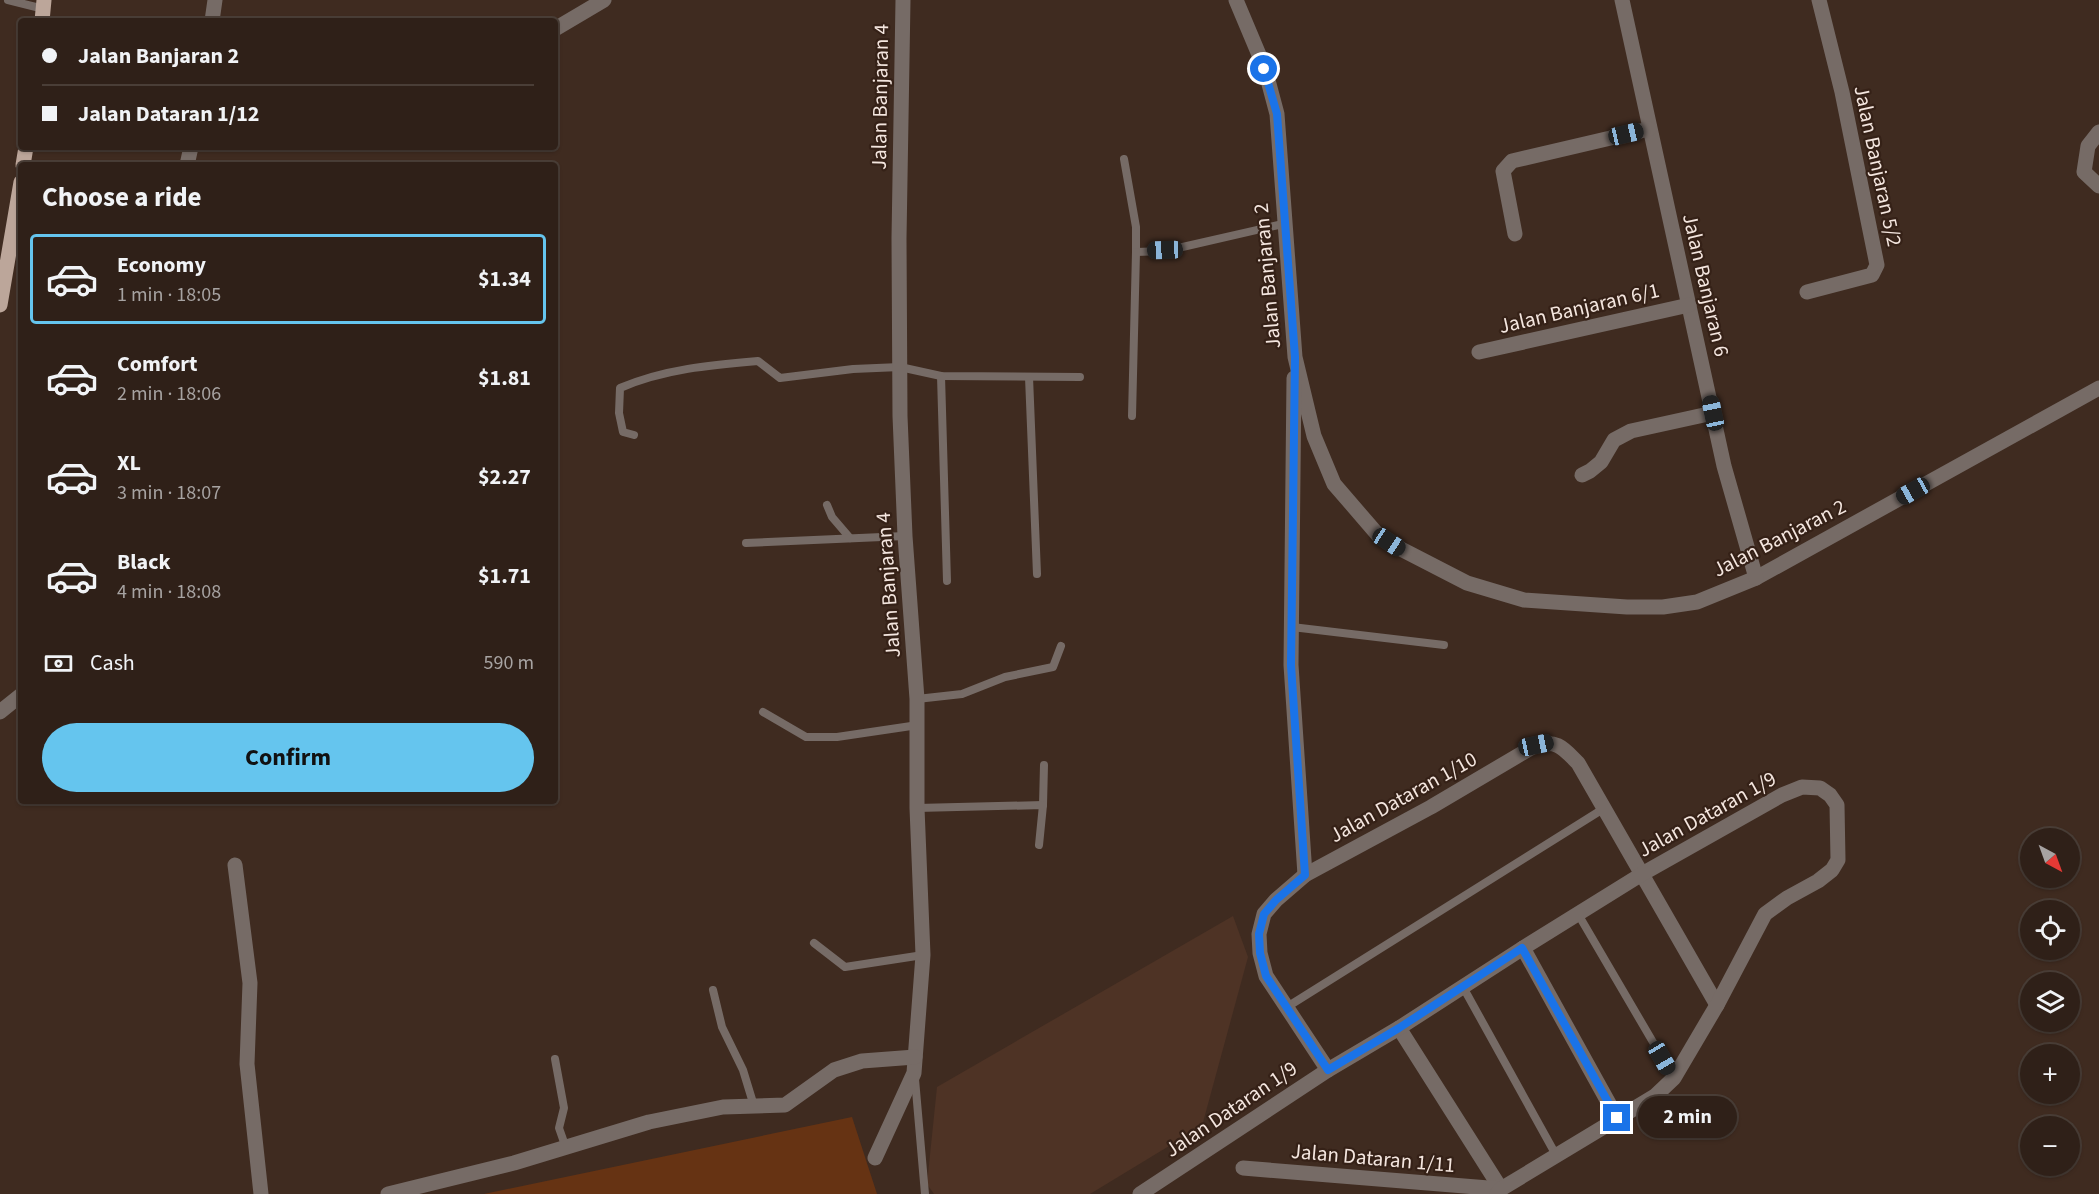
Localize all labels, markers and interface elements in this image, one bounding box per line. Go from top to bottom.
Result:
street label: Jalan Banjaran 4 [864,24,896,170]
text: Jalan Banjaran 2 [78,40,239,72]
route start [1250,55,1277,82]
street label: Jalan Banjaran 5/2 [1846,83,1910,249]
text: Jalan Dataran 1/12 [78,98,259,130]
car [1606,121,1646,147]
text: Choose a ride [42,178,202,217]
street label: Jalan Banjaran 2 [1246,202,1288,350]
street label: Jalan Banjaran 6 [1675,211,1737,359]
car [1147,240,1183,260]
text: Economy [117,249,206,281]
icon: car [45,252,99,306]
text: $1.34 [478,263,531,295]
street label: Jalan Banjaran 6/1 [1496,275,1662,341]
text: 1 min · 18:05 [117,281,221,309]
text: Comfort [117,348,198,380]
icon: car [45,351,99,405]
text: $1.81 [478,362,531,394]
text: 2 min · 18:06 [117,380,221,408]
car [1700,394,1726,432]
text: XL [117,447,141,479]
icon: car [45,450,99,504]
text: $2.27 [478,461,531,493]
car [1893,474,1933,508]
text: 3 min · 18:07 [117,479,221,507]
street label: Jalan Banjaran 2 [1707,492,1851,584]
street label: Jalan Banjaran 4 [868,511,908,659]
car [1369,525,1409,559]
text: Black [117,546,171,578]
icon: car [45,549,99,603]
text: $1.71 [478,560,531,592]
text: 4 min · 18:08 [117,578,221,606]
icon: cash [42,647,75,680]
text: Cash [90,647,135,679]
text: 590 m [484,649,534,677]
button: Confirm [42,723,534,792]
car [1517,732,1555,758]
street label: Jalan Dataran 1/10 [1324,744,1482,850]
street label: Jalan Dataran 1/9 [1632,764,1782,864]
north arrow [2020,828,2080,888]
map controls [2020,828,2080,1176]
button: locate [2020,900,2080,960]
button: layers [2020,972,2080,1032]
car [1645,1038,1679,1078]
button: + [2020,1044,2080,1104]
street label: Jalan Dataran 1/9 [1159,1054,1303,1164]
callout: 2 min [1638,1097,1737,1139]
text: 2 min [1663,1103,1712,1131]
route end [1603,1104,1630,1131]
button: − [2020,1116,2080,1176]
street label: Jalan Dataran 1/11 [1290,1136,1456,1180]

